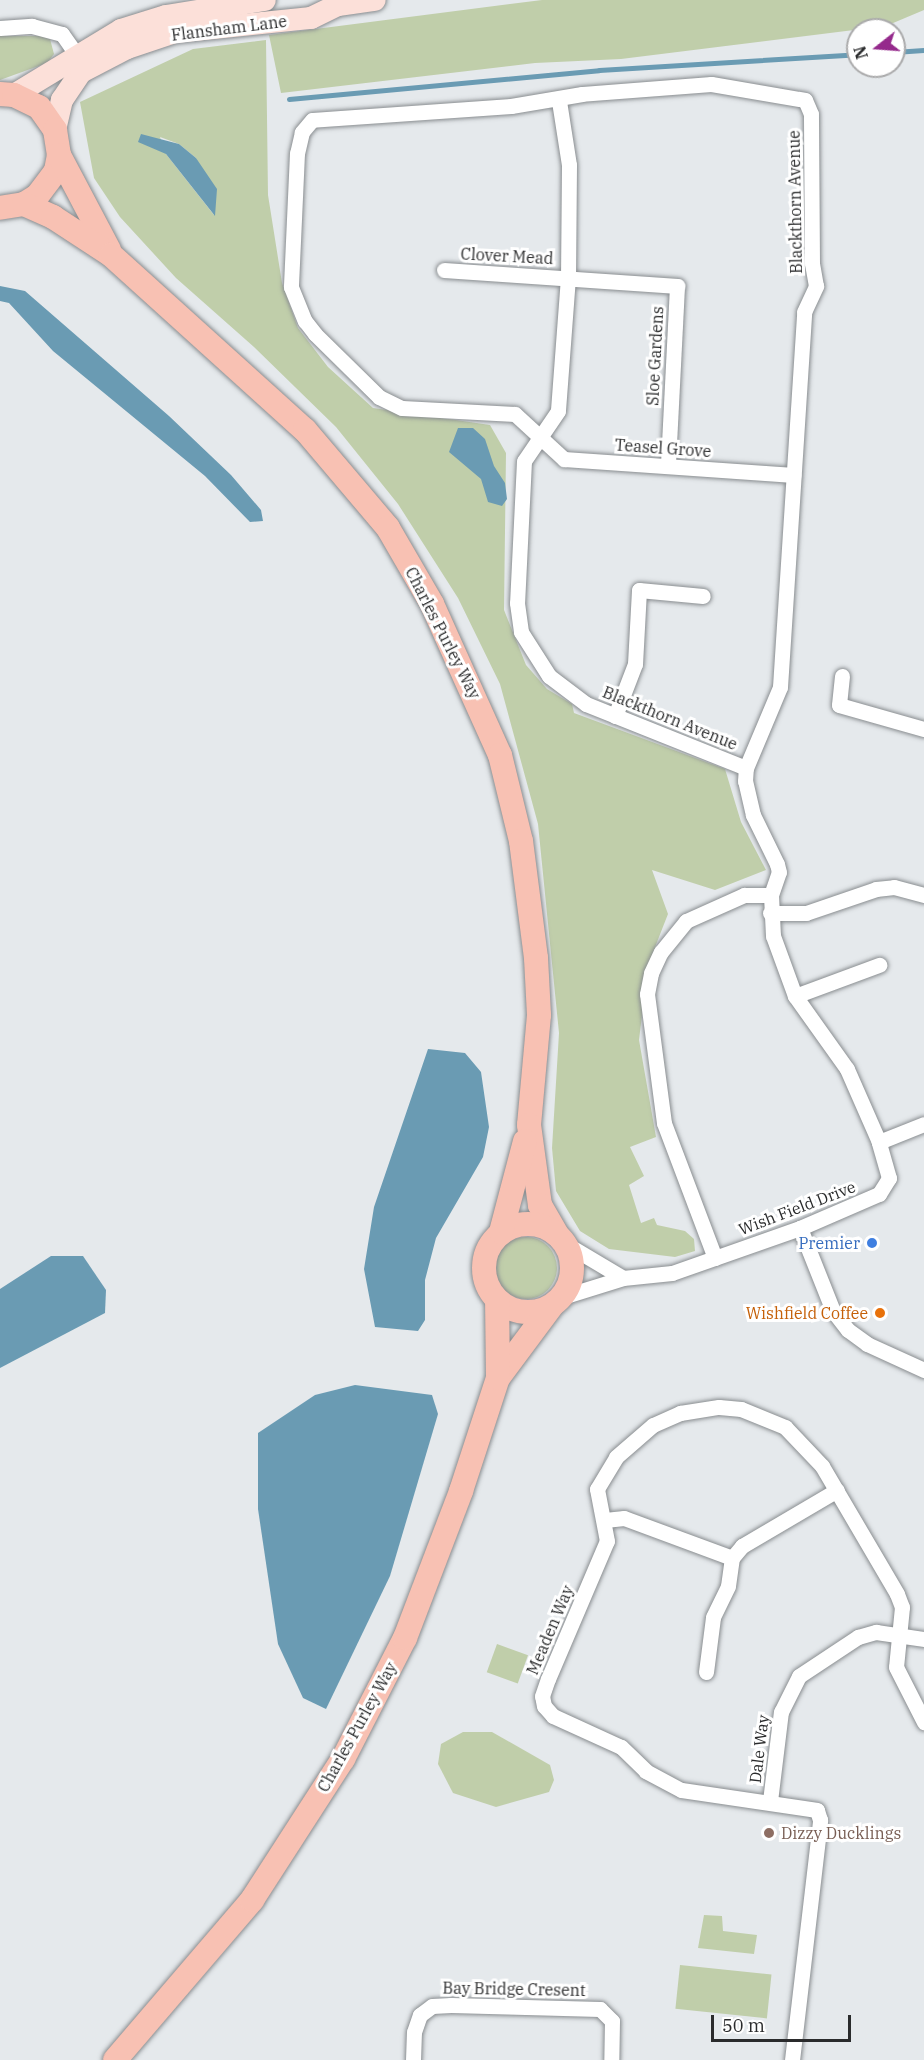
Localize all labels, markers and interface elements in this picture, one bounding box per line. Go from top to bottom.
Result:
street label: Flansham Lane [170,11,288,45]
north arrow [846,18,906,78]
text: N [849,44,872,62]
street label: Blackthorn Avenue [784,130,806,274]
street label: Clover Mead [460,244,554,268]
street label: Sloe Gardens [643,306,667,406]
street label: Teasel Grove [614,435,712,461]
street label: Charles Purley Way [401,564,485,702]
street label: Blackthorn Avenue [600,682,740,754]
street label: Wish Field Drive [736,1177,858,1239]
place label: Premier [799,1233,860,1253]
marker: Premier [865,1236,879,1250]
place label: Wishfield Coffee [746,1303,868,1323]
marker: Wishfield Coffee [873,1306,887,1320]
street label: Meaden Way [523,1582,577,1678]
street label: Charles Purley Way [313,1659,401,1795]
street label: Dale Way [745,1714,773,1784]
place label: Dizzy Ducklings [781,1823,901,1843]
marker: Dizzy Ducklings [762,1826,776,1840]
street label: Bay Bridge Cresent [442,1978,586,2000]
scale bar [714,2003,854,2041]
text: 50 m [722,2014,765,2037]

